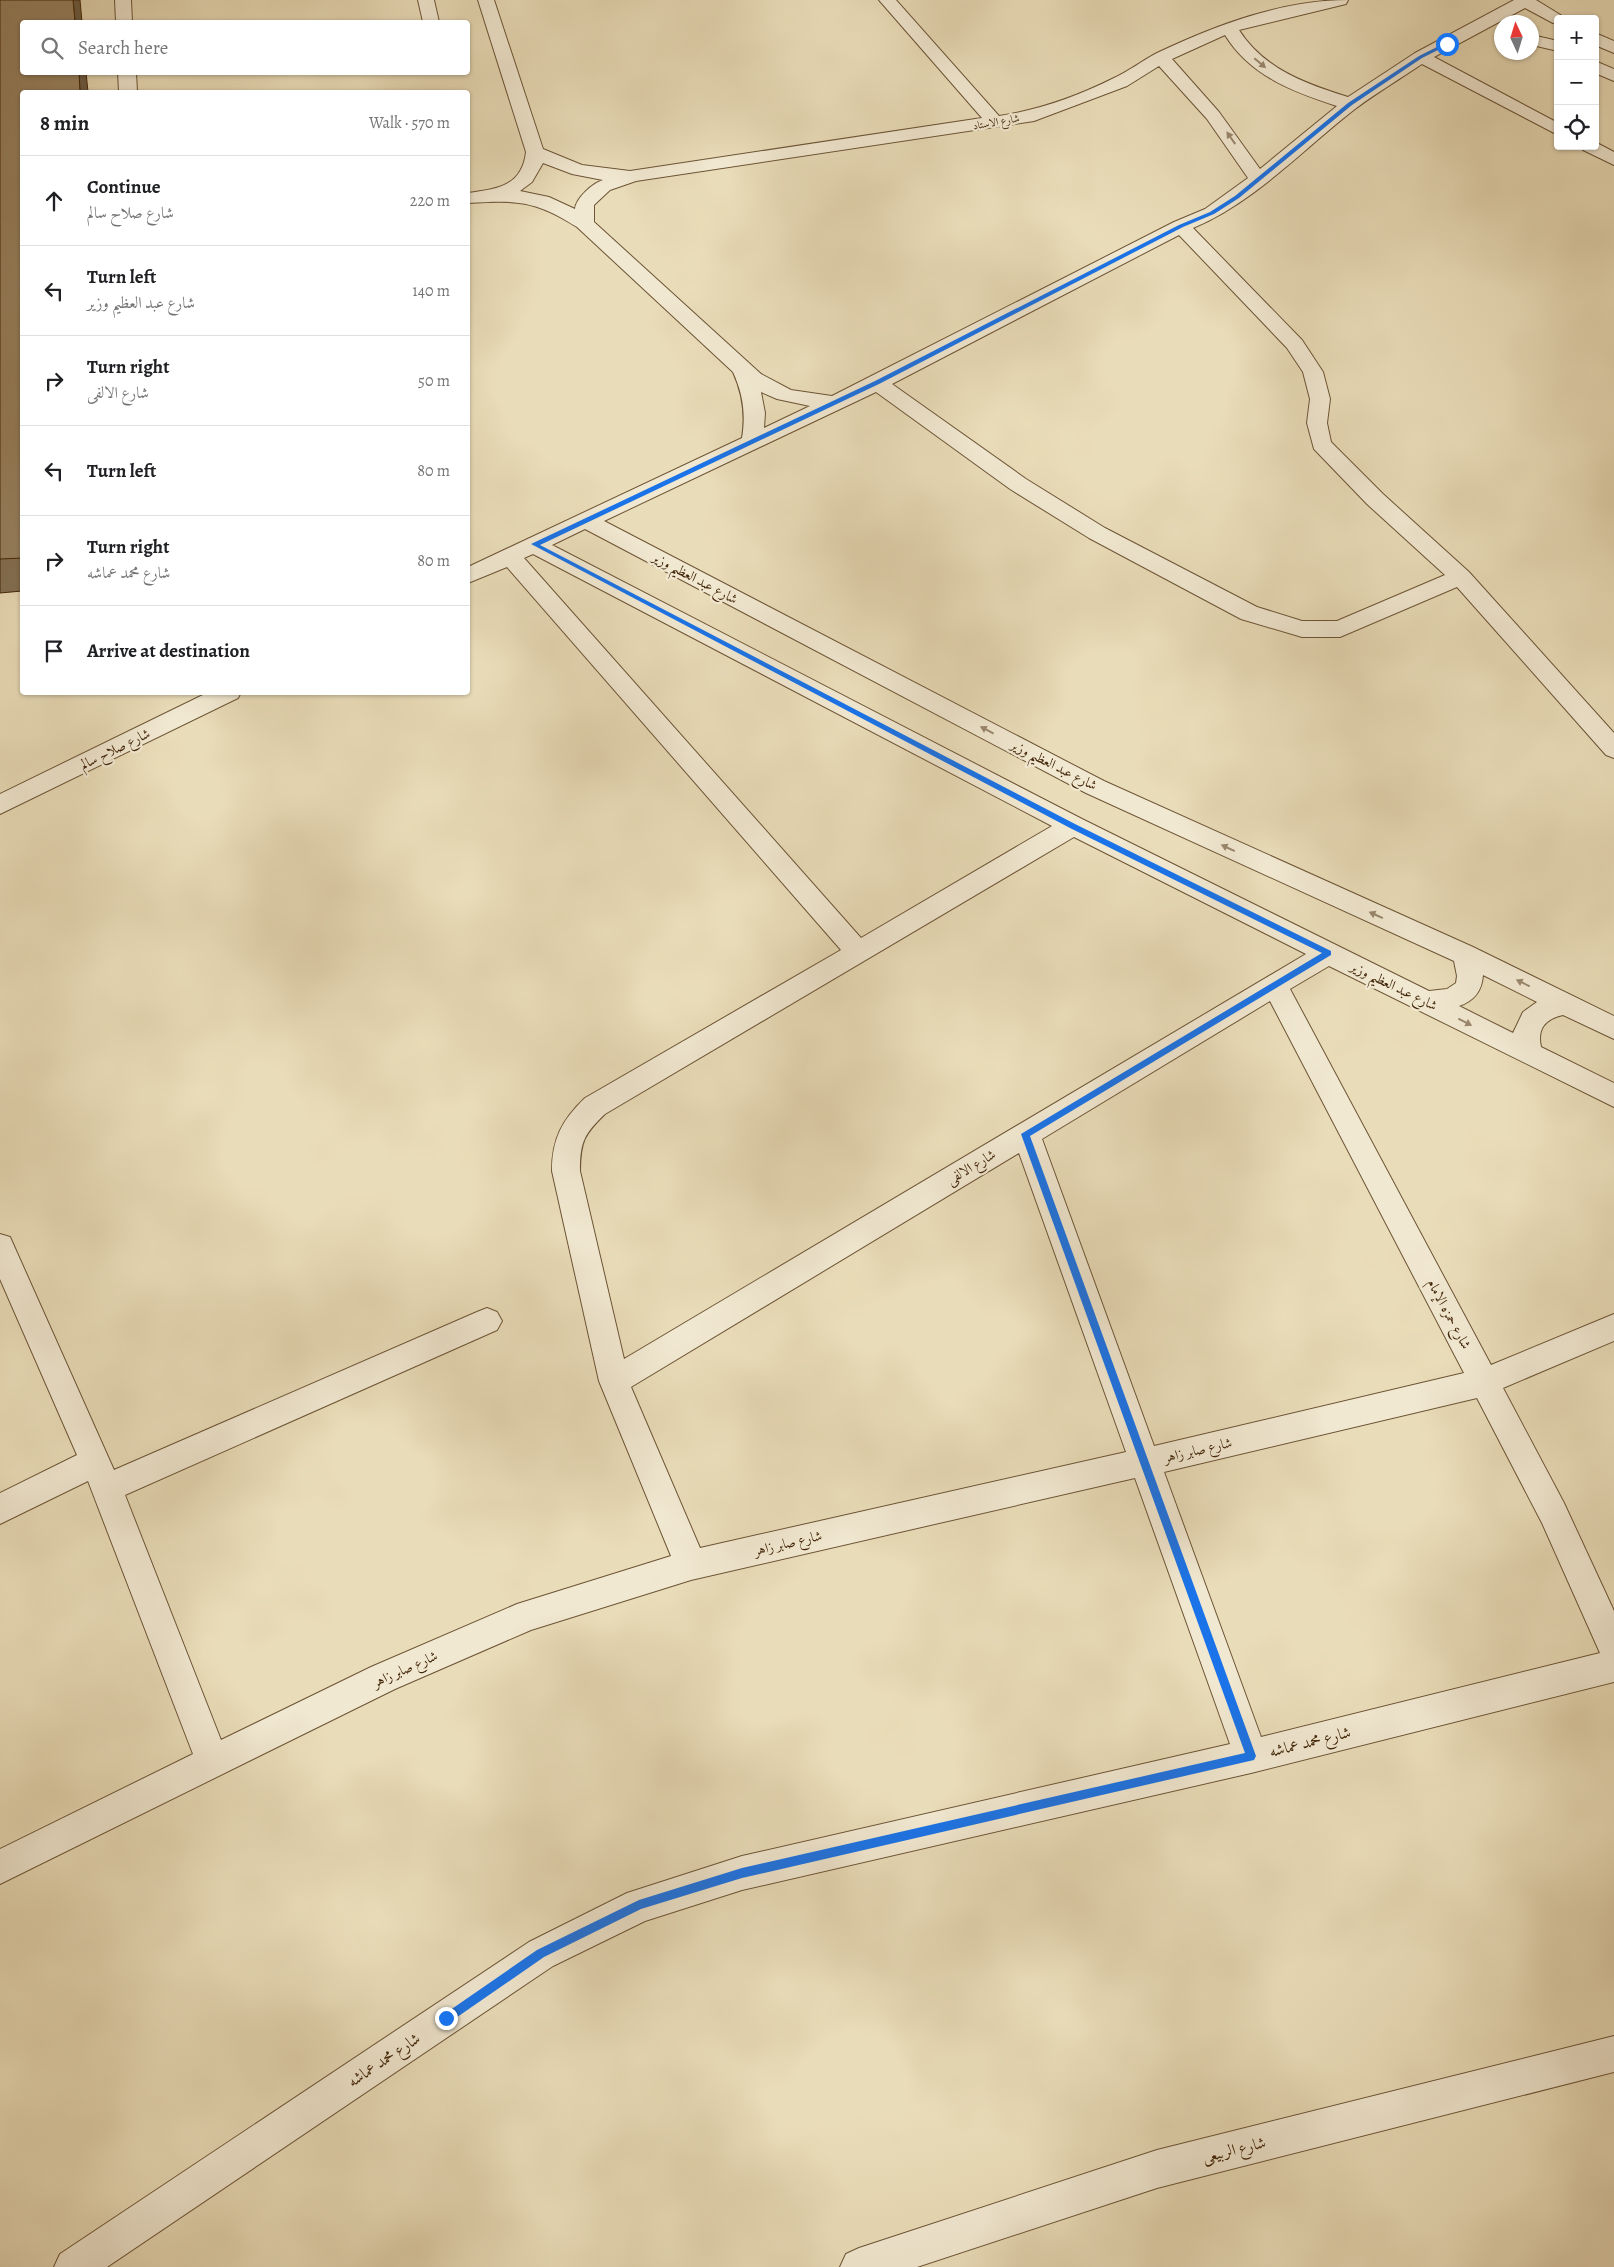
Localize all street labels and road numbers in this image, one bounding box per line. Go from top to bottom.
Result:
street label: شارع الاستاد [971,111,1021,135]
street label: شارع عبد العظيم وزير [645,546,741,612]
street label: شارع صلاح سالم [77,724,155,777]
street label: شارع عبد العظيم وزير [1004,734,1100,798]
street label: شارع عبد العظيم وزير [1344,956,1441,1019]
street label: شارع الالفى [943,1145,1000,1191]
street label: شارع حمزه الإمام [1420,1276,1475,1354]
street label: شارع صابر زاهر [1160,1433,1234,1469]
street label: شارع صابر زاهر [750,1526,824,1562]
street label: شارع صابر زاهر [368,1646,441,1694]
street label: شارع محمد عماشه [1267,1721,1354,1765]
street label: شارع محمد عماشه [343,2028,426,2094]
street label: شارع الربيعى [1200,2132,1268,2170]

